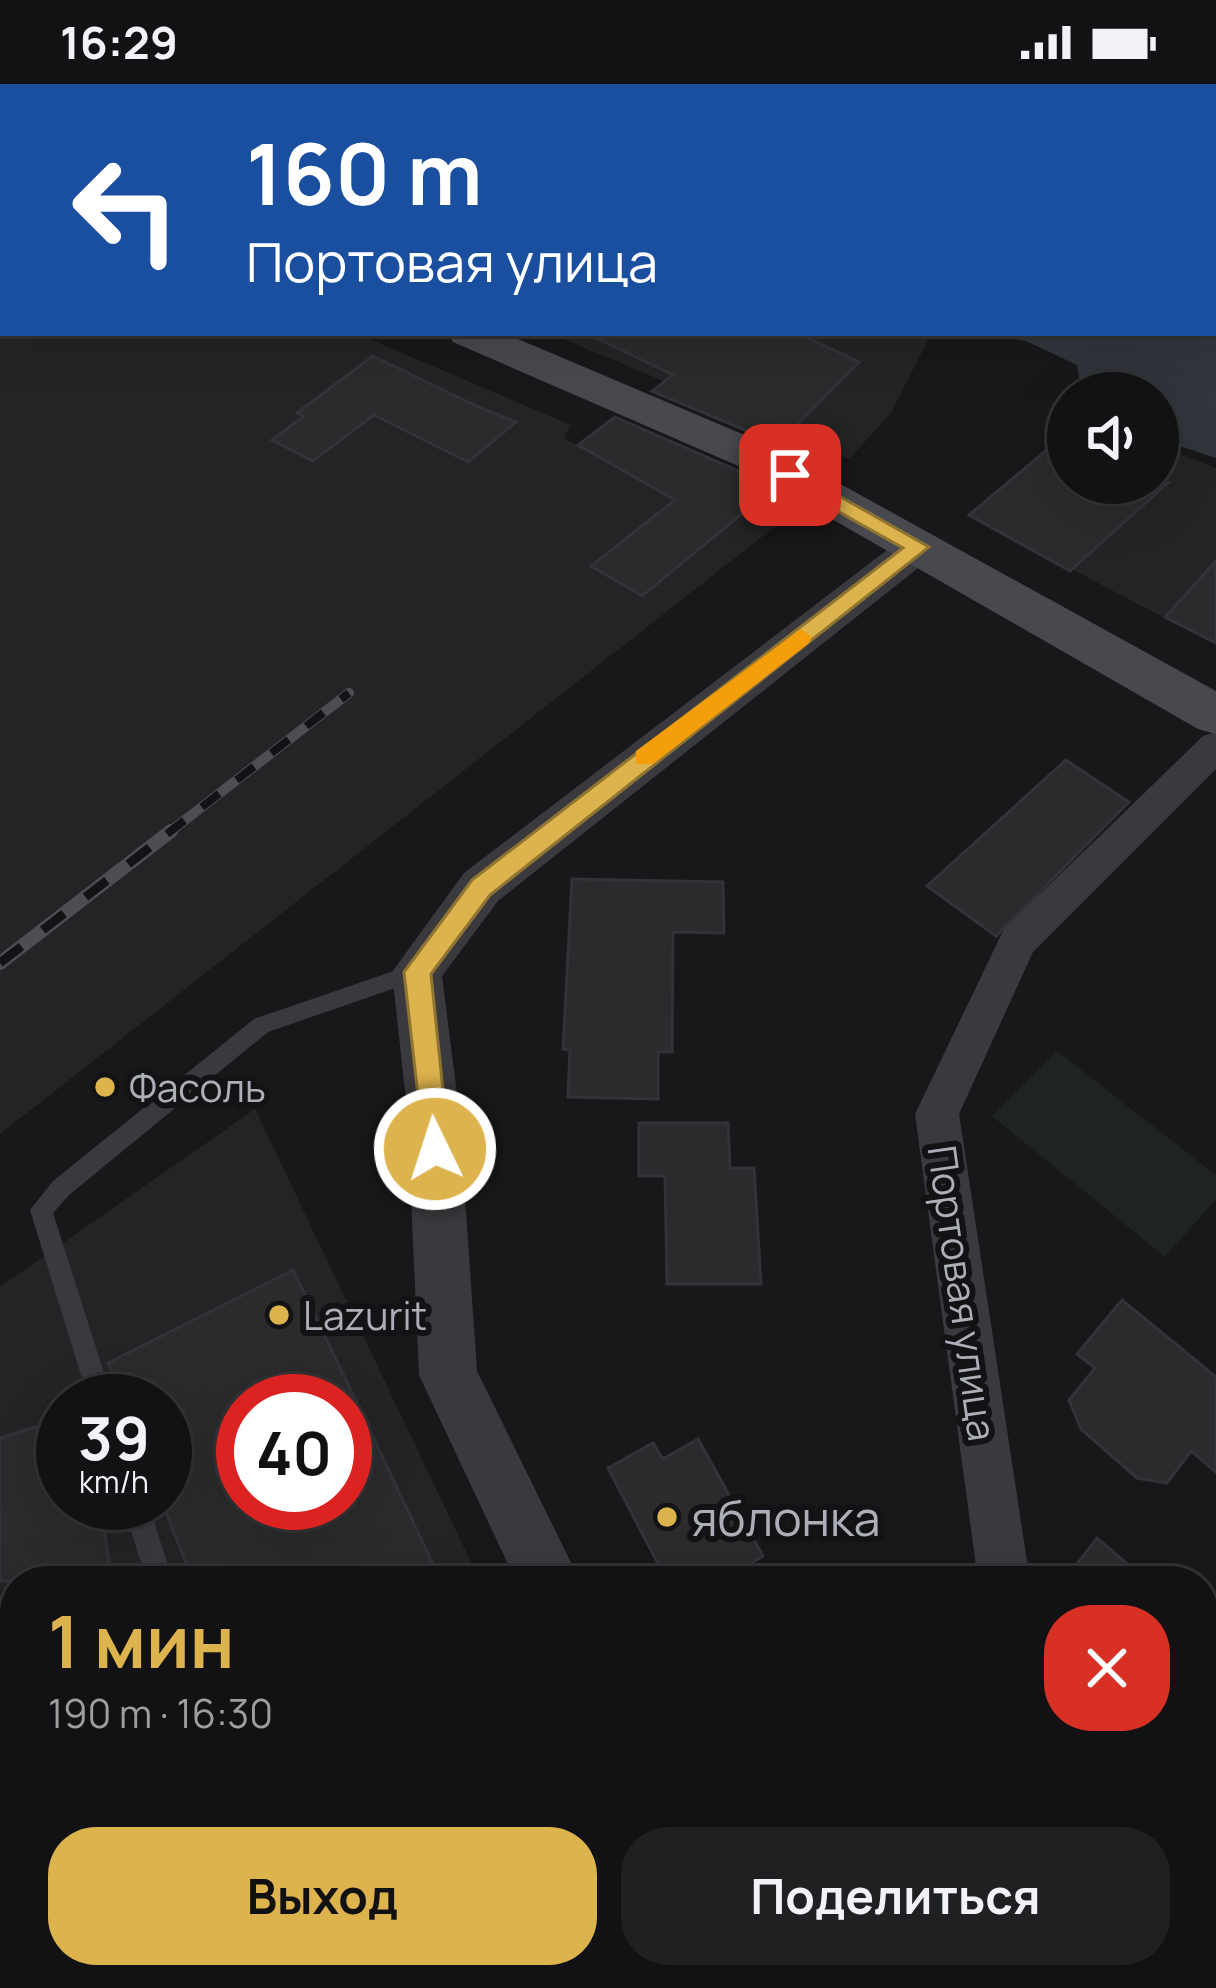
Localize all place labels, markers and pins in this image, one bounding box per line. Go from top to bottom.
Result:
pin [739,424,841,526]
place label: Фасоль [129,1060,266,1114]
marker: Фасоль [92,1074,118,1100]
place label: Lazurit [303,1288,427,1342]
marker: Lazurit [266,1302,292,1328]
place label: яблонка [691,1485,880,1550]
marker: яблонка [654,1504,680,1530]

